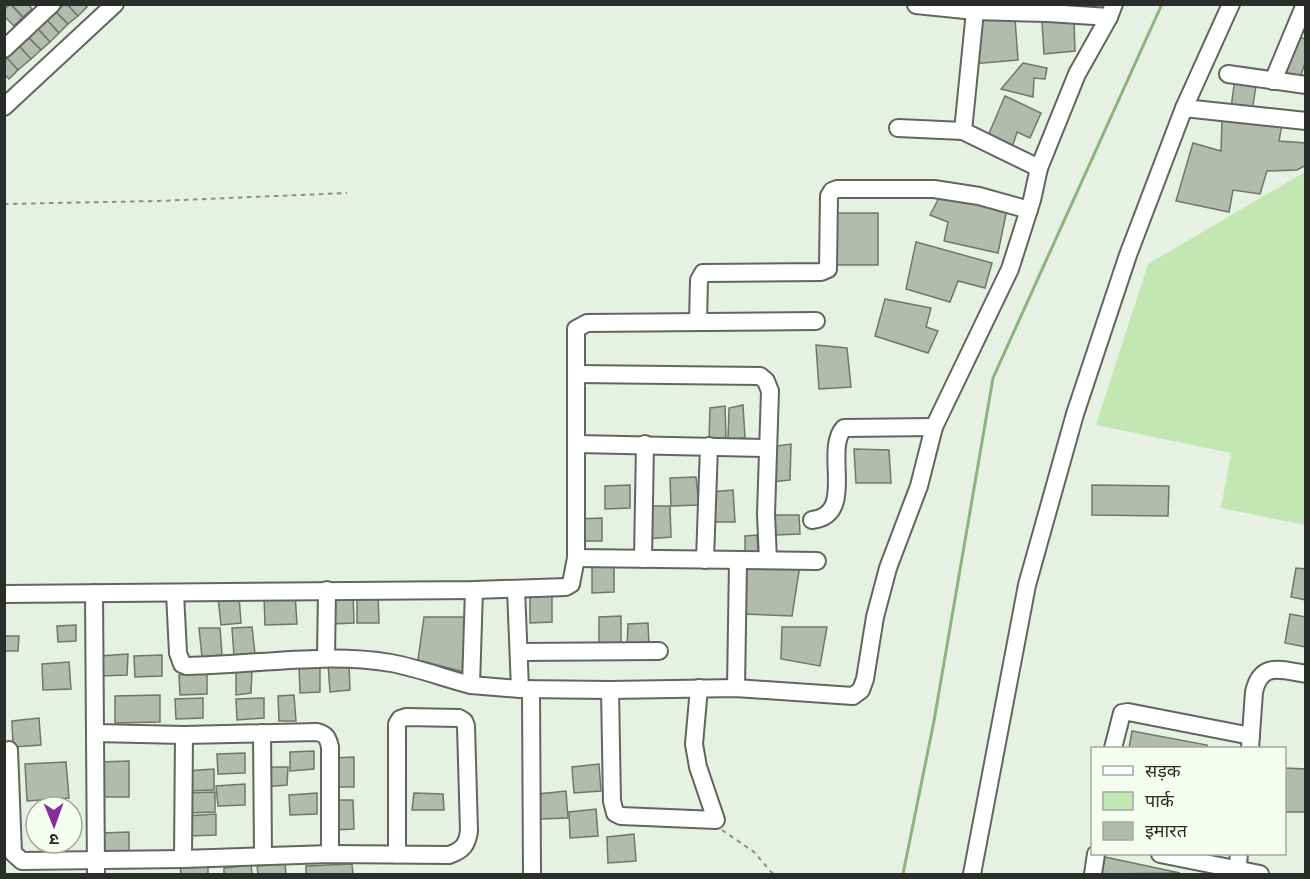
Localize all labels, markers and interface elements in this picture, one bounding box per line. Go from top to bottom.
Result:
legend [1091,747,1286,855]
text: सड़क [1145,759,1182,783]
text: पार्क [1145,789,1175,813]
north arrow [24,795,84,855]
text: इमारत [1145,819,1188,843]
text: उ [49,828,59,850]

